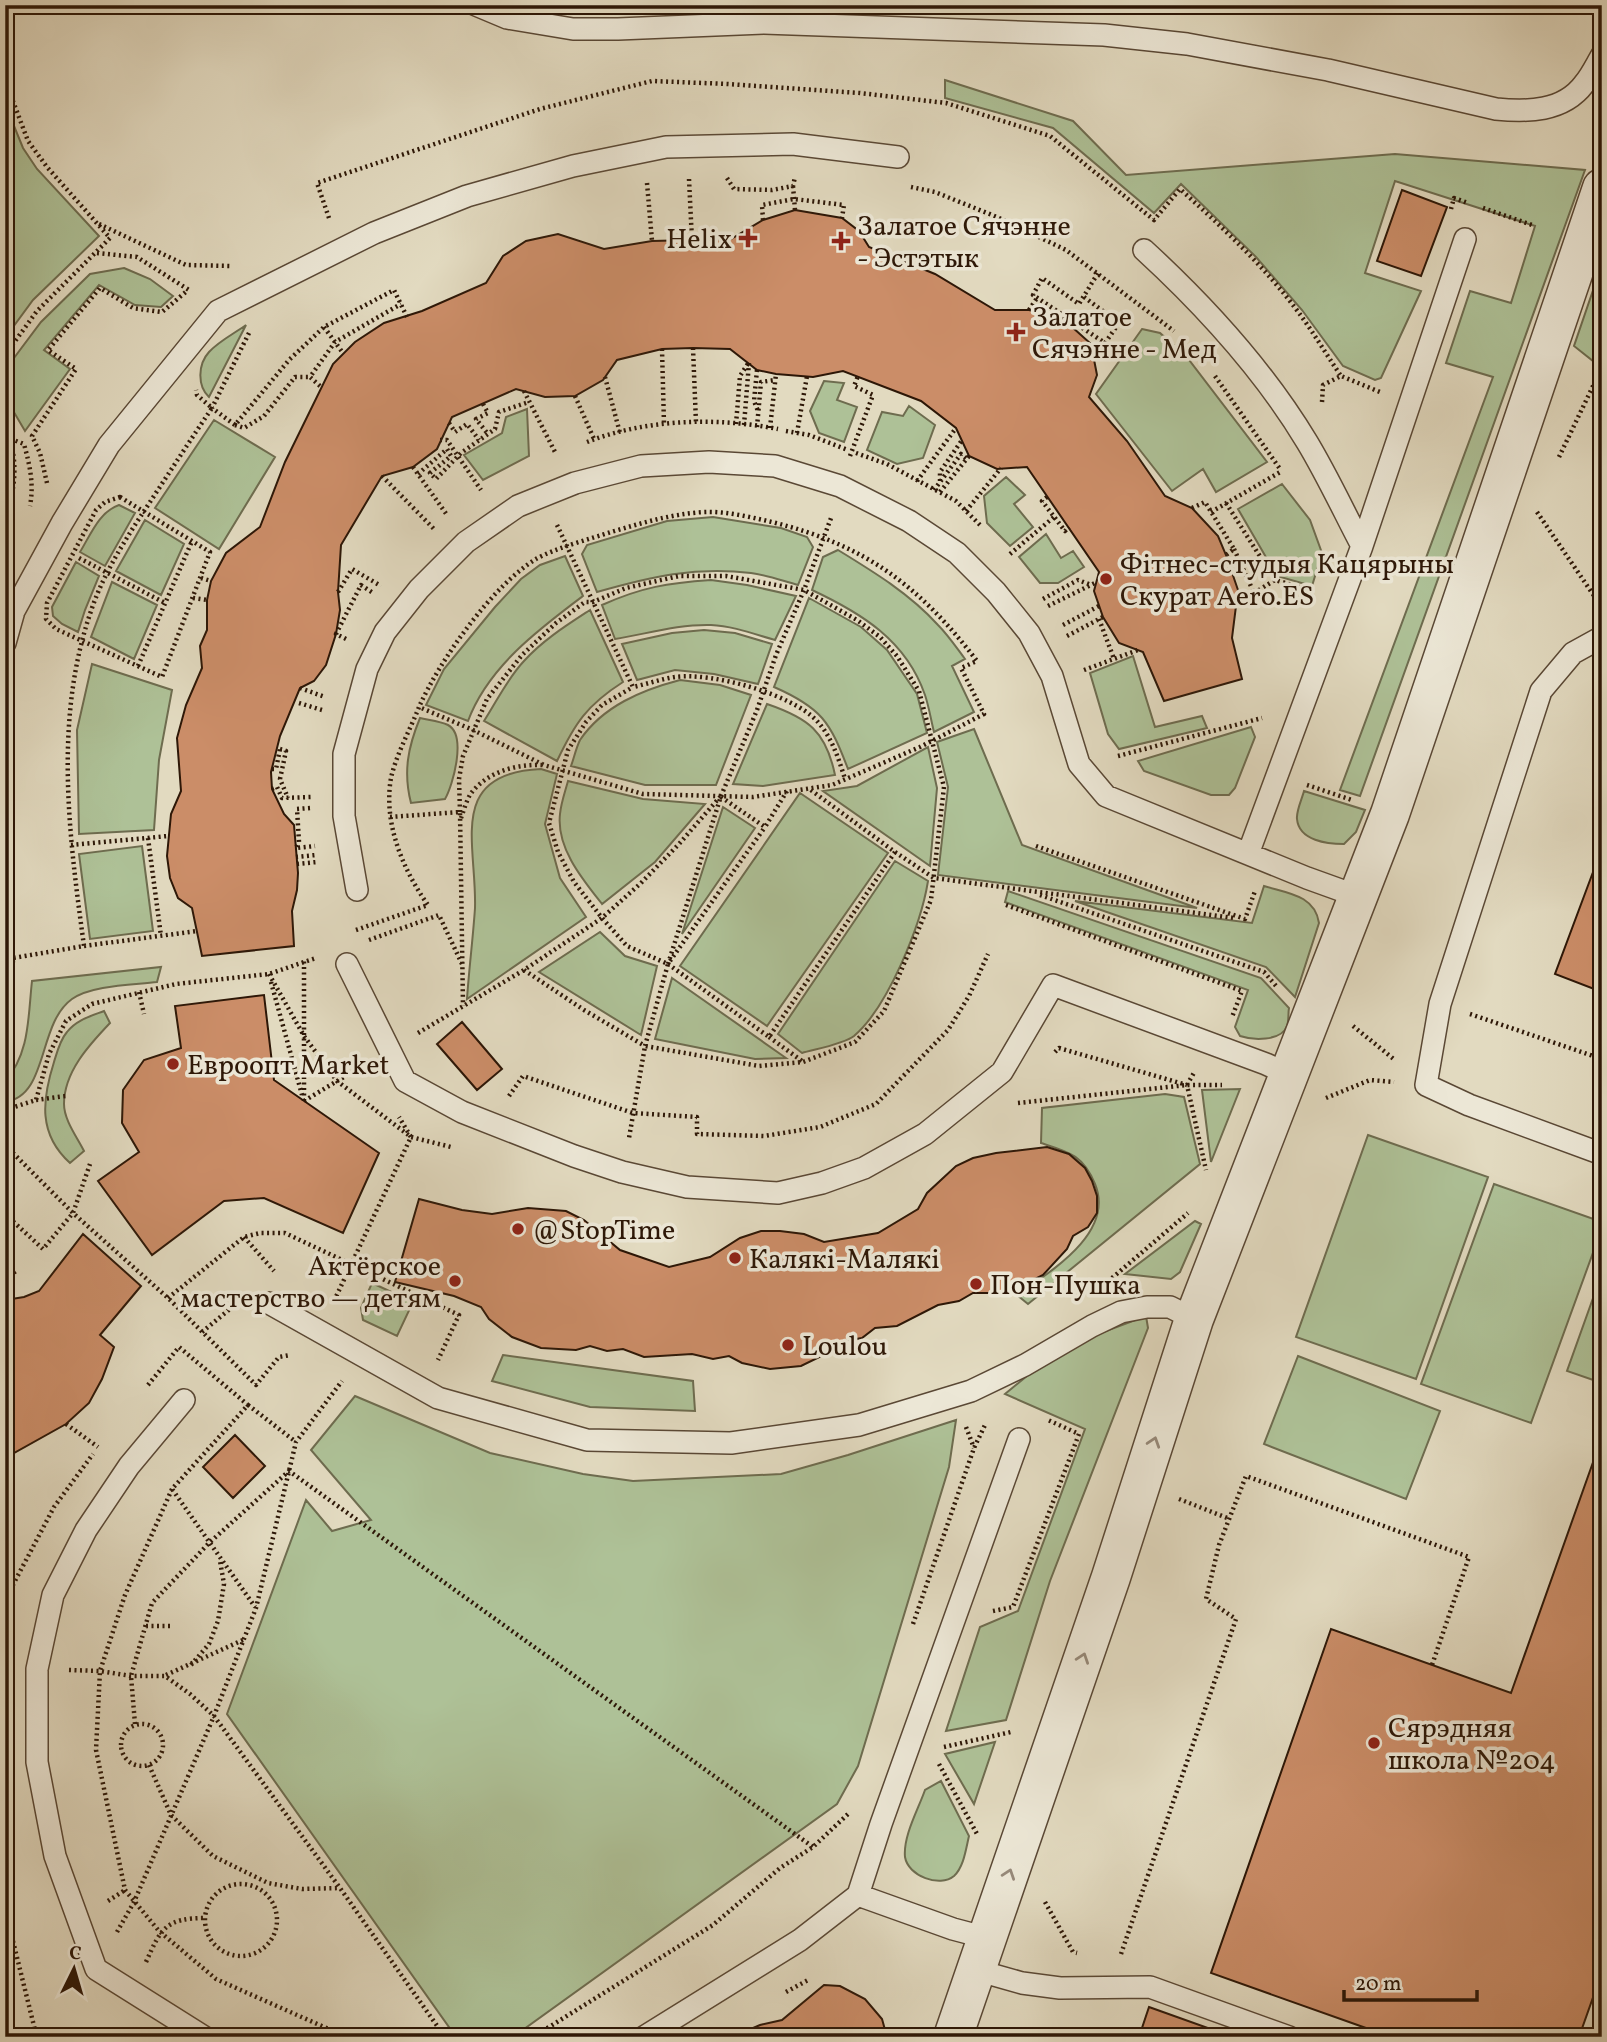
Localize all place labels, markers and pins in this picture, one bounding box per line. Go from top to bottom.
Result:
place label: Залатое Сячэнне - Эстэтык [857,208,1071,279]
place label: Helix [666,221,732,260]
marker: Helix [738,228,758,248]
marker: Залатое Сячэнне - Эстэтык [831,231,851,251]
place label: Залатое Сячэнне - Мед [1032,299,1217,370]
marker: Залатое Сячэнне - Мед [1006,322,1026,342]
place label: Фітнес-студыя Кацярыны Скурат Aero.ES [1120,546,1454,617]
marker: Фітнес-студыя Кацярыны Скурат Aero.ES [1098,571,1114,587]
place label: Евроопт Market [187,1047,389,1086]
marker: Евроопт Market [165,1056,181,1072]
place label: @StopTime [532,1212,675,1251]
marker: @StopTime [510,1221,526,1237]
place label: Калякі-Малякі [749,1241,940,1280]
place label: Актёрское мастерство — детям [181,1248,441,1319]
marker: Калякі-Малякі [727,1250,743,1266]
place label: Пон-Пушка [990,1267,1141,1306]
marker: Актёрское мастерство — детям [447,1273,463,1289]
marker: Пон-Пушка [968,1276,984,1292]
place label: Loulou [802,1328,887,1367]
marker: Loulou [780,1337,796,1353]
place label: Сярэдняя школа №204 [1388,1710,1556,1781]
marker: Сярэдняя школа №204 [1366,1735,1382,1751]

